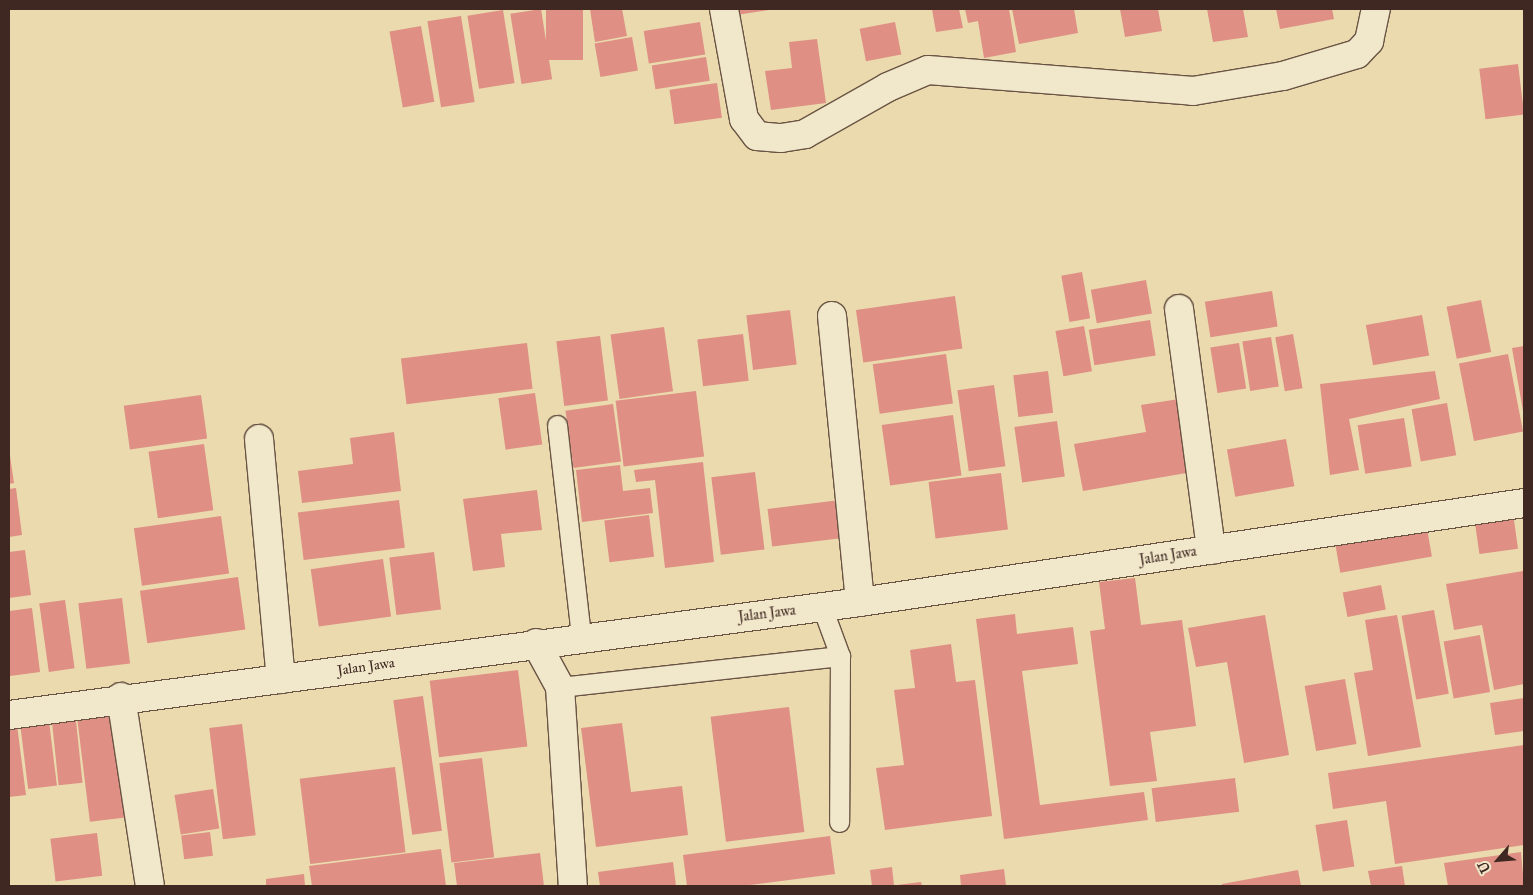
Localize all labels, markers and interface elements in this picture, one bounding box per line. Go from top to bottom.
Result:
street label: Jalan Jawa [1138,543,1198,569]
street label: Jalan Jawa [737,602,797,626]
street label: Jalan Jawa [336,655,396,679]
north arrow [1473,835,1523,885]
text: U [1474,858,1494,876]

